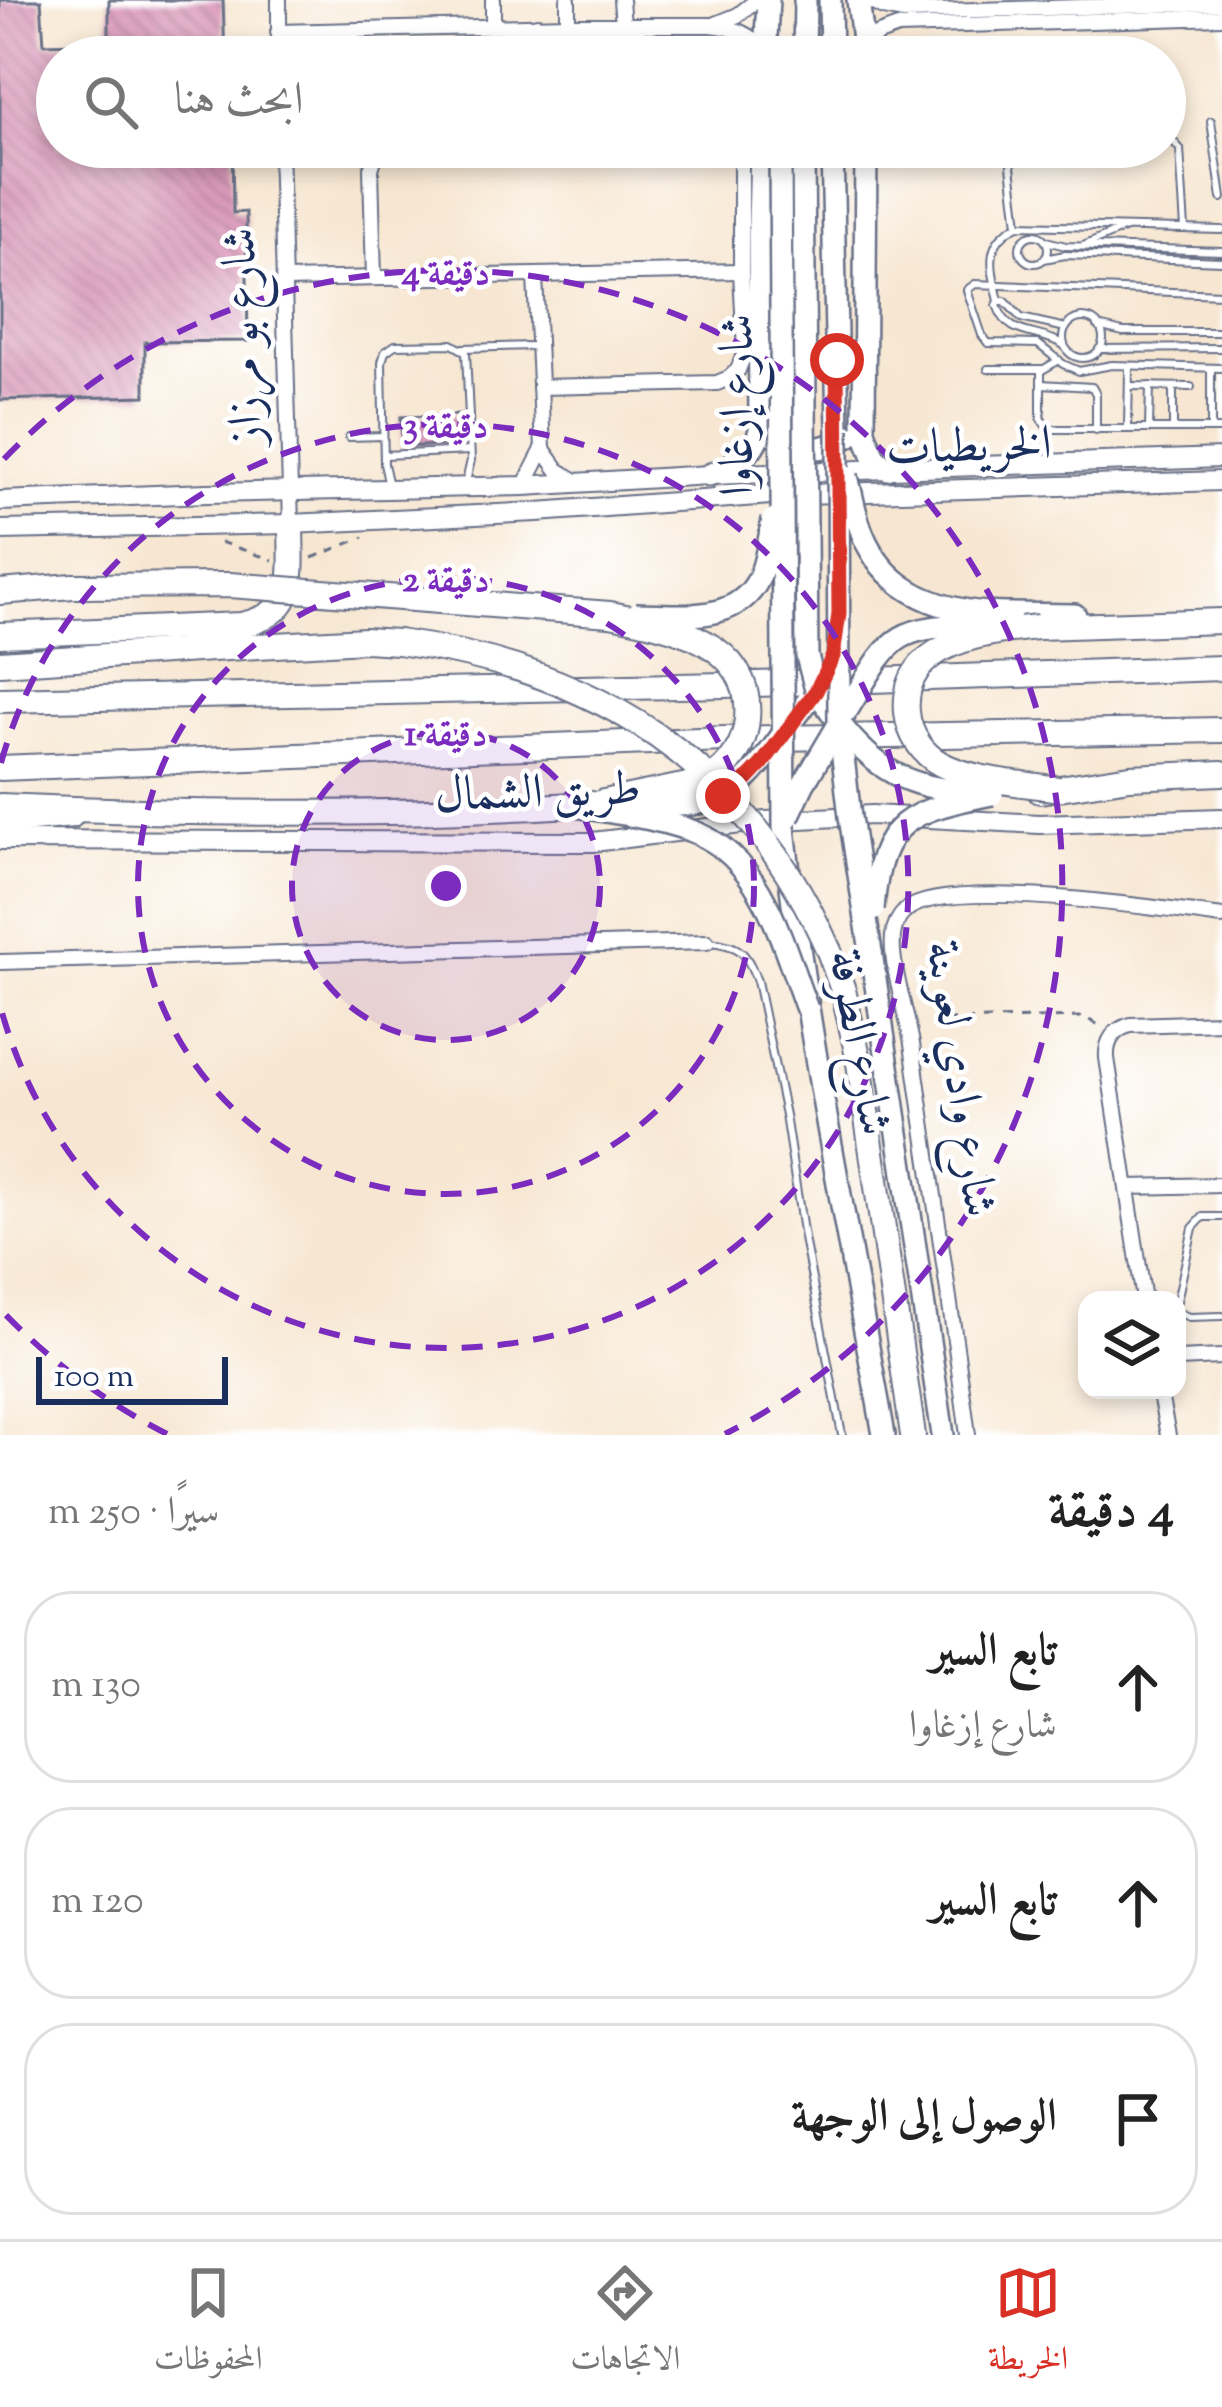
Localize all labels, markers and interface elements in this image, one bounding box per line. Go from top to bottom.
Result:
search box [36,36,1186,168]
icon: search [78,69,144,135]
text: ابحث هنا [174,70,304,135]
street label: شارع بو مرزاز [208,226,284,450]
text: 4 دقيقة [401,249,490,301]
street label: شارع إزغاوا [706,314,775,496]
route start [810,333,864,387]
text: 3 دقيقة [403,402,489,454]
street label: الخريطيات [885,412,1053,486]
text: 2 دقيقة [402,556,490,608]
text: 1 دقيقة [405,710,487,762]
street label: طريق الشمال [434,757,642,833]
route end [696,769,750,823]
centre of rings [425,865,467,907]
street label: شارع وادي لعوينة [904,936,1012,1222]
street label: شارع الطرفة [807,945,907,1141]
map controls [1078,1291,1186,1399]
button: layers [1078,1291,1186,1399]
scale bar [36,1351,228,1404]
text: 100 m [54,1354,134,1402]
text: 4 دقيقة [1048,1477,1174,1550]
text: سيرًا · 250 m [48,1486,219,1542]
text: تابع السير [930,1621,1057,1686]
icon: ahead [1105,1654,1171,1720]
text: 130 m [51,1659,141,1715]
text: شارع إزغاوا [909,1700,1057,1756]
icon: ahead [1105,1870,1171,1936]
text: تابع السير [930,1871,1057,1936]
text: 120 m [51,1875,144,1931]
icon: arrive [1105,2086,1171,2152]
text: الوصول إلى الوجهة [791,2087,1057,2152]
tab: المحفوظات [154,2260,263,2390]
tab: الاتجاهات [570,2260,680,2390]
tab: الخريطة [988,2260,1068,2390]

